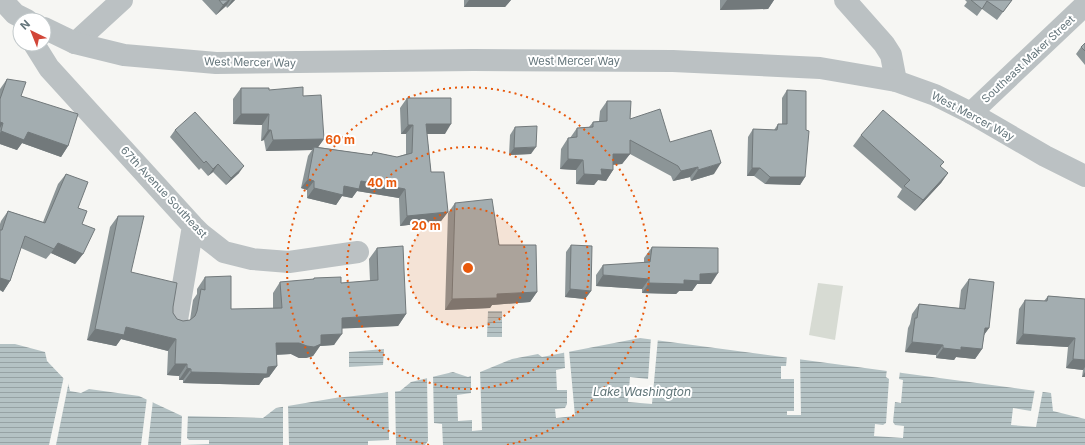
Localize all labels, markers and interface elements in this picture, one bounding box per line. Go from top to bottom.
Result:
north arrow [12,12,52,52]
street label: Southeast Maker Street [979,12,1078,106]
text: N [17,17,33,33]
street label: West Mercer Way [204,54,296,70]
street label: West Mercer Way [528,54,620,68]
street label: West Mercer Way [929,88,1017,144]
text: 60 m [325,132,355,147]
street label: 67th Avenue Southeast [118,143,210,241]
text: 40 m [367,175,397,190]
text: 20 m [411,218,441,233]
centre of rings [461,261,475,275]
water label: Lake Washington [593,384,691,399]

